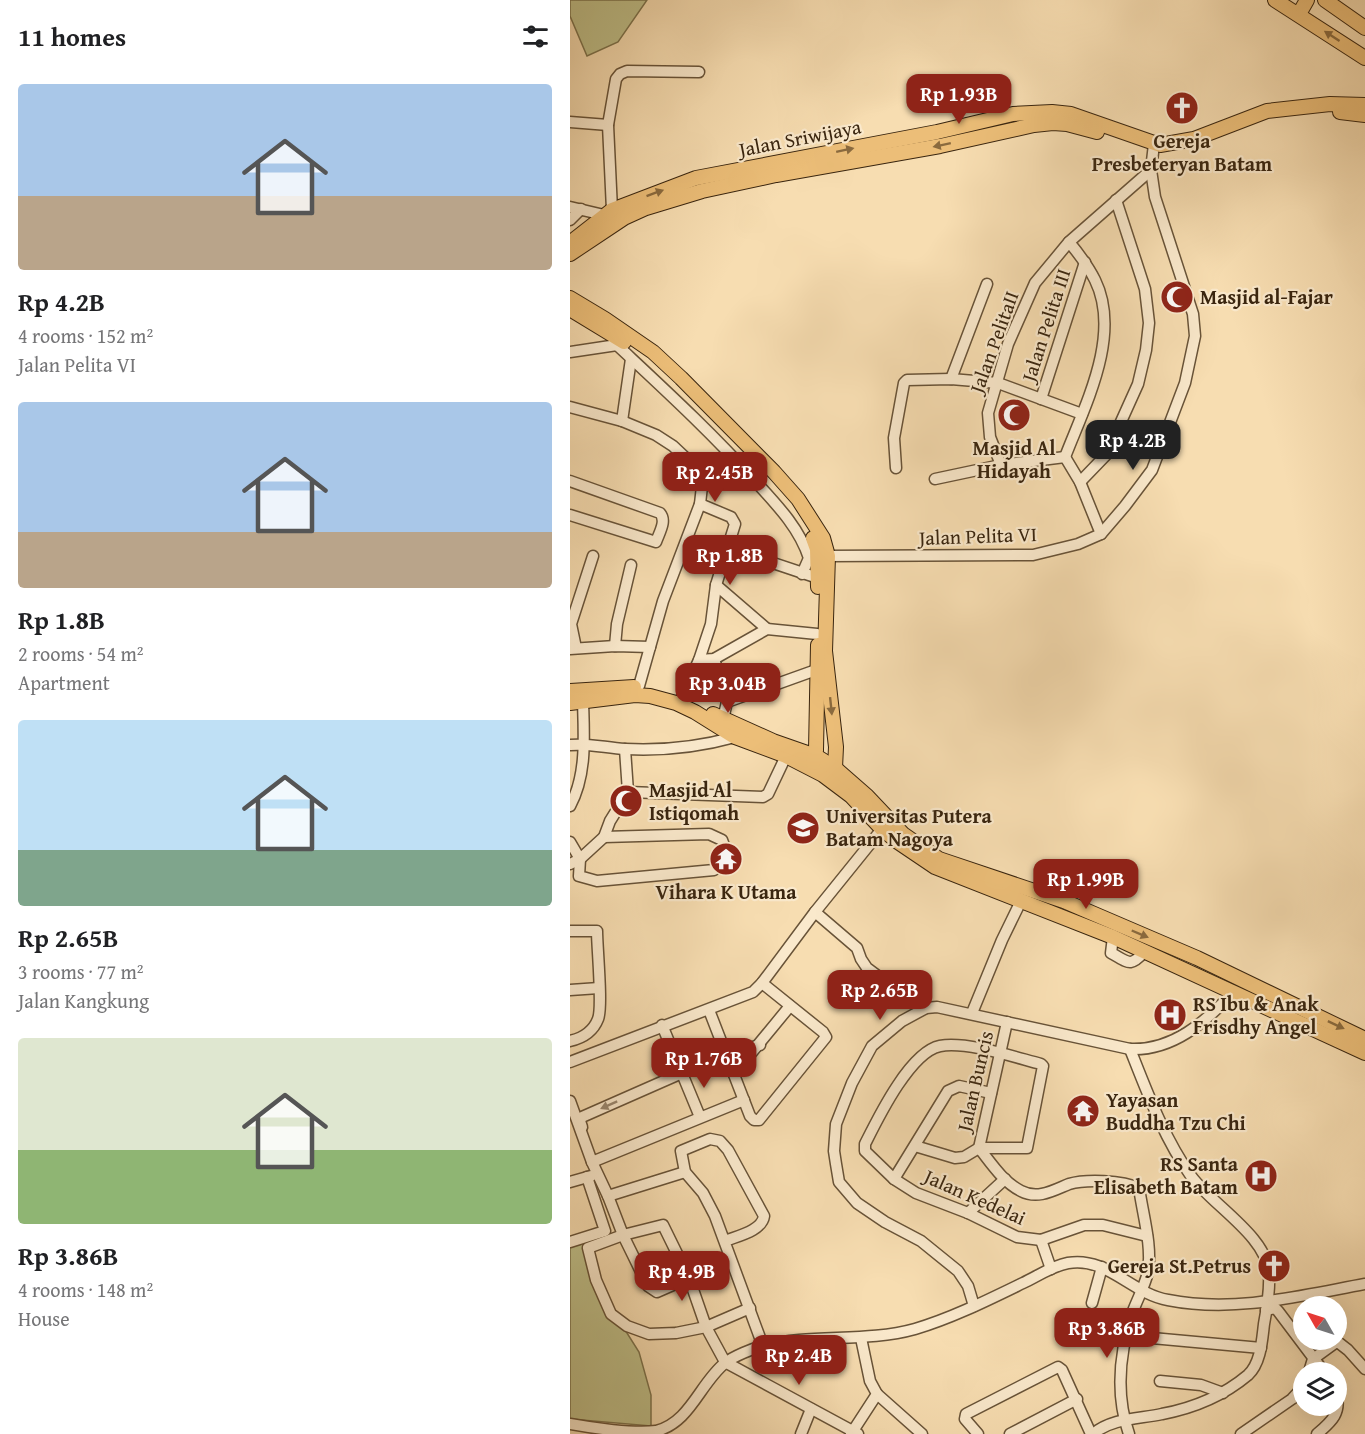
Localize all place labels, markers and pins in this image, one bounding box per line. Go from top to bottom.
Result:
pin: Rp 1.93B [897,74,1021,125]
church icon: Gereja Presbeteryan Batam [1164,90,1200,126]
place label: Gereja Presbeteryan Batam [1092,126,1272,178]
mosque icon: Masjid al-Fajar [1159,279,1195,315]
place label: Masjid al-Fajar [1200,282,1333,311]
mosque icon: Masjid Al Hidayah [996,397,1032,433]
pin: Rp 4.2B [1078,420,1188,471]
place label: Masjid Al Hidayah [972,433,1056,485]
pin: Rp 2.45B [653,452,777,503]
pin: Rp 1.8B [675,535,785,586]
pin: Rp 3.04B [666,663,790,714]
place label: Masjid Al Istiqomah [649,775,739,827]
mosque icon: Masjid Al Istiqomah [608,783,644,819]
place label: Universitas Putera Batam Nagoya [826,801,992,853]
school or university icon: Universitas Putera Batam Nagoya [785,810,821,846]
temple icon: Vihara K Utama [708,841,744,877]
pin: Rp 1.99B [1024,859,1148,910]
place label: Vihara K Utama [655,877,797,906]
pin: Rp 2.65B [818,970,942,1021]
place label: RS Ibu & Anak Frisdhy Angel [1193,989,1319,1041]
hospital icon: RS Ibu & Anak Frisdhy Angel [1152,997,1188,1033]
pin: Rp 1.76B [642,1038,766,1089]
place label: Yayasan Buddha Tzu Chi [1106,1085,1246,1137]
temple icon: Yayasan Buddha Tzu Chi [1065,1093,1101,1129]
place label: RS Santa Elisabeth Batam [1094,1149,1239,1201]
hospital icon: RS Santa Elisabeth Batam [1243,1158,1279,1194]
church icon: Gereja St.Petrus [1256,1248,1292,1284]
pin: Rp 4.9B [627,1251,737,1302]
place label: Gereja St.Petrus [1108,1251,1251,1280]
pin: Rp 3.86B [1045,1308,1169,1359]
pin: Rp 2.4B [744,1335,854,1386]

